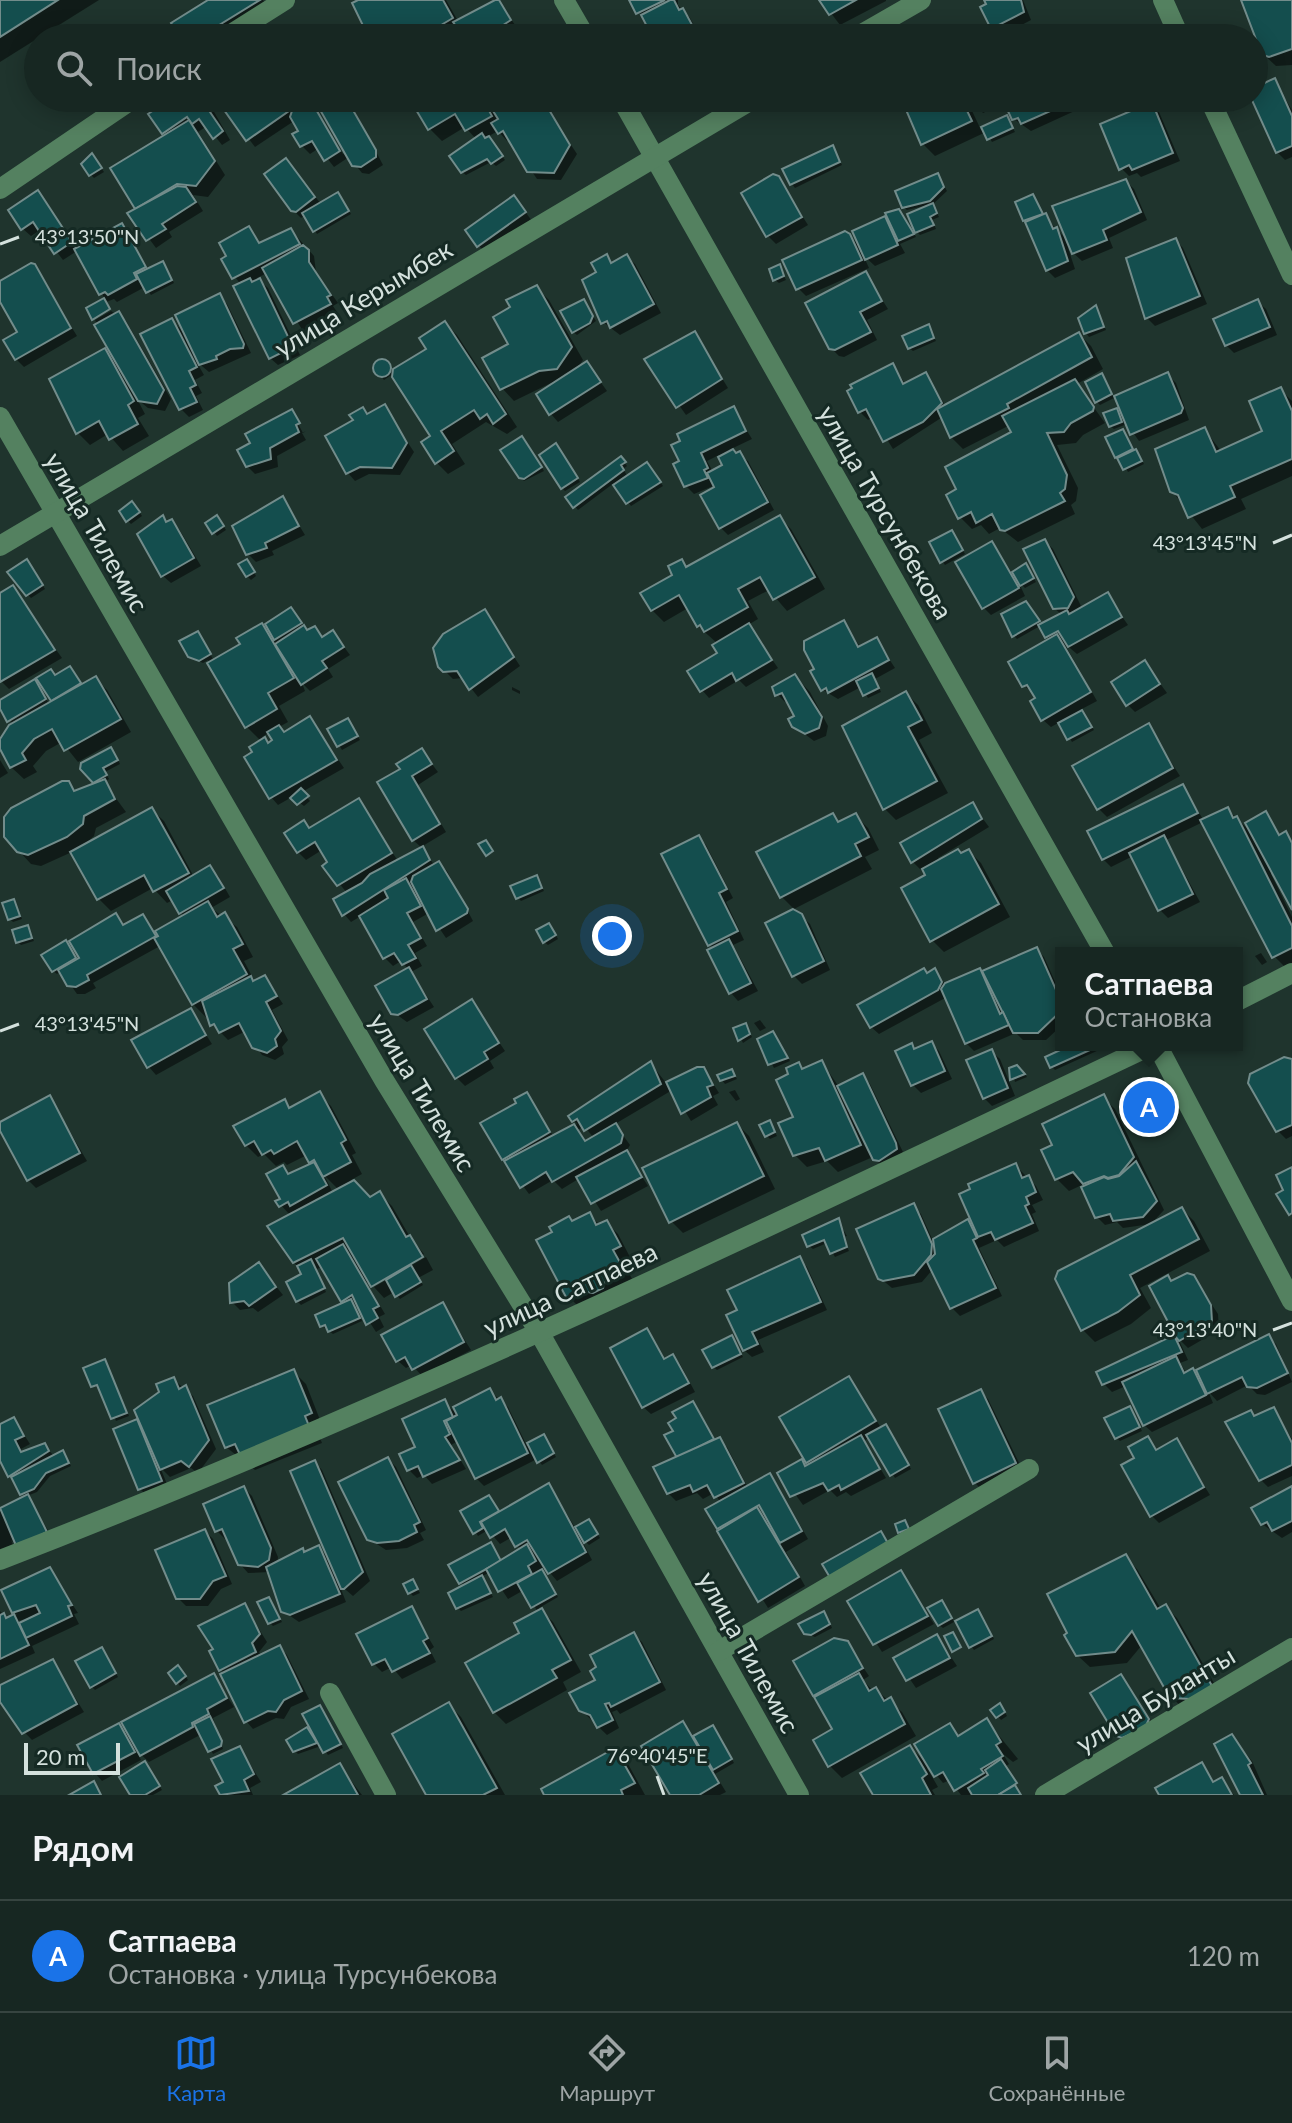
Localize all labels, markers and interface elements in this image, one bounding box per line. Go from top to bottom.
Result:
search box [24,24,1268,112]
icon: search [52,46,96,90]
text: Поиск [116,50,202,86]
text: 43°13'50"N [35,224,139,248]
street label: улица Керымбек [268,232,458,364]
street label: улица Турсунбекова [812,399,960,625]
street label: улица Тилемис [38,446,156,618]
text: 43°13'45"N [1153,530,1257,554]
your location [592,916,632,956]
popup [1055,947,1243,1051]
text: Сатпаева [1085,965,1213,1001]
text: Остановка [1085,1001,1212,1033]
street label: улица Тилемис [363,1007,483,1177]
text: 43°13'45"N [35,1011,139,1035]
pin: A [1123,1077,1175,1137]
street label: улица Сатпаева [478,1235,662,1343]
text: 43°13'40"N [1153,1317,1257,1341]
street label: улица Тилемис [691,1566,807,1738]
street label: улица Буланты [1070,1639,1240,1759]
scale bar [24,1739,120,1775]
text: 20 m [36,1743,85,1770]
text: 76°40'45"E [607,1743,707,1767]
text: Рядом [32,1827,134,1868]
text: Сатпаева [108,1922,237,1958]
text: A [49,1940,67,1972]
text: 120 m [1187,1940,1260,1972]
text: Остановка · улица Турсунбекова [108,1958,497,1990]
tab: Карта [167,2031,226,2106]
tab: Маршрут [559,2031,655,2106]
tab: Сохранённые [988,2031,1125,2106]

